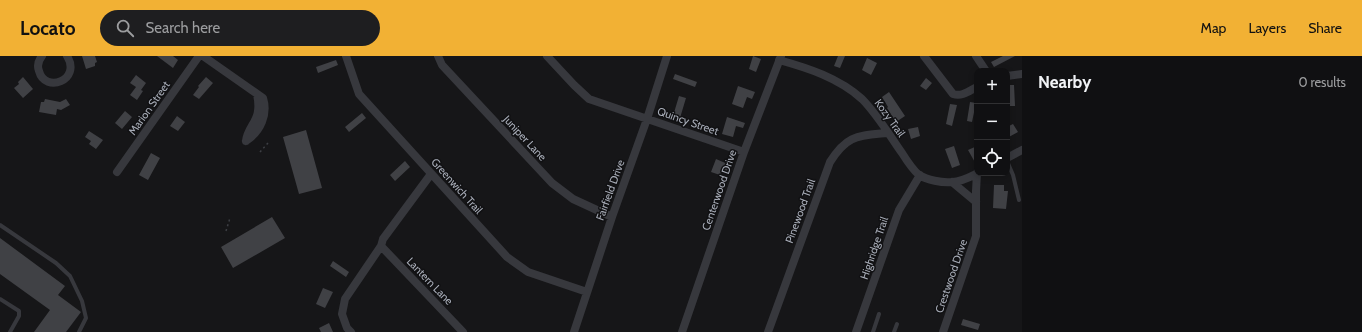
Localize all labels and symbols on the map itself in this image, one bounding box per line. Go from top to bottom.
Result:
street label: Marion Street [125,78,173,138]
street label: Kozy Trail [872,96,909,140]
street label: Quincy Street [655,104,721,138]
street label: Juniper Lane [500,112,550,164]
street label: Centerwood Drive [699,147,739,232]
street label: Greenwich Trail [428,155,486,217]
street label: Fairfield Drive [593,157,628,222]
street label: Pinewood Trail [782,177,818,245]
street label: Highridge Trail [857,214,891,281]
street label: Crestwood Drive [932,237,970,315]
street label: Lantern Lane [404,254,456,308]

